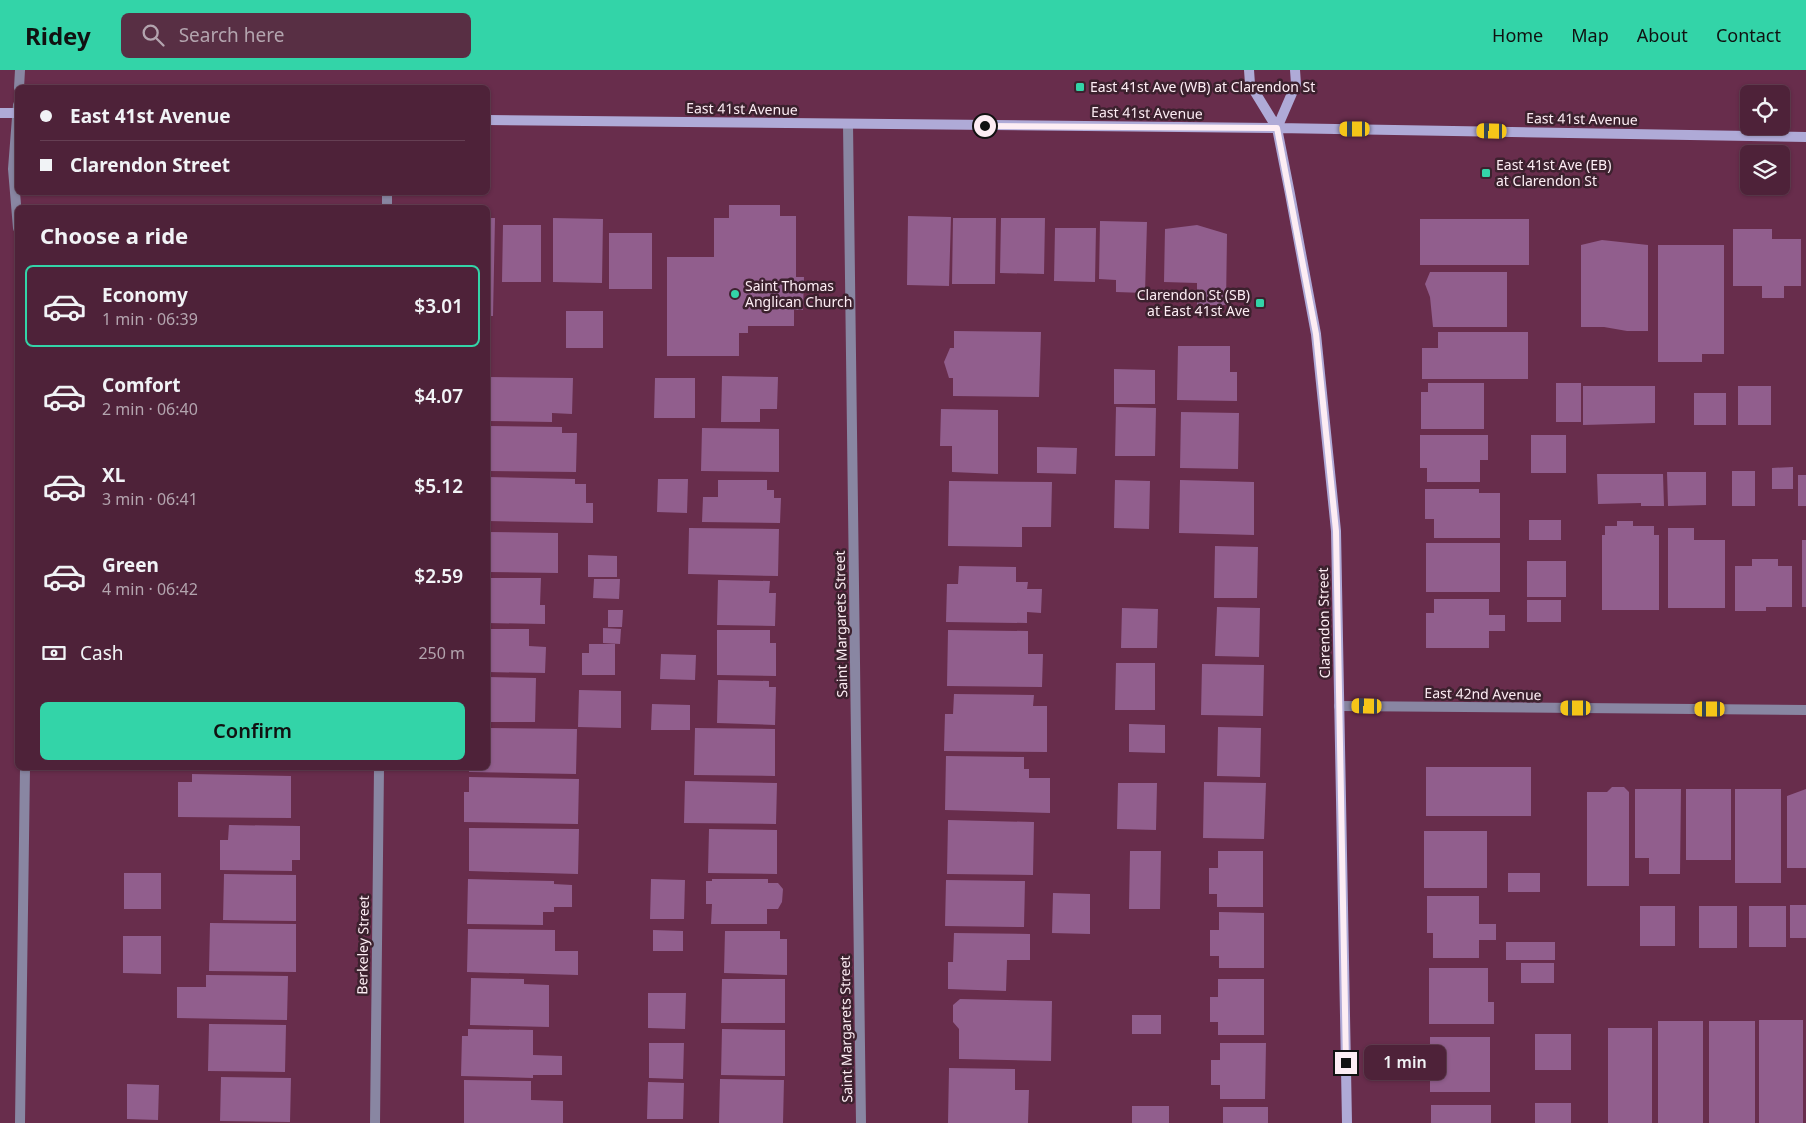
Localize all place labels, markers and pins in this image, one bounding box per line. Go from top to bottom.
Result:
place label: East 41st Ave (WB) at Clarendon St [1090,77,1315,96]
marker: East 41st Ave (WB) at Clarendon St [1074,81,1086,93]
place label: East 41st Ave (EB) at Clarendon St [1496,155,1611,190]
marker: East 41st Ave (EB) at Clarendon St [1480,167,1492,179]
place label: Saint Thomas Anglican Church [745,276,852,311]
place label: Clarendon St (SB) at East 41st Ave [1137,285,1250,320]
marker: Saint Thomas Anglican Church [729,288,741,300]
marker: Clarendon St (SB) at East 41st Ave [1254,297,1266,309]

